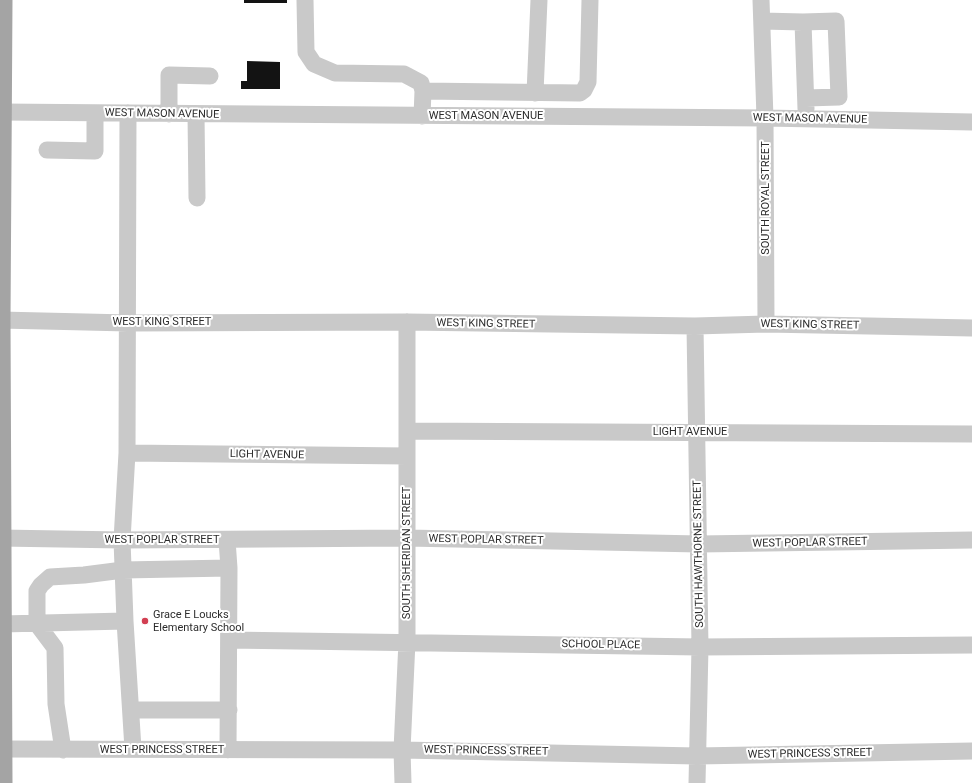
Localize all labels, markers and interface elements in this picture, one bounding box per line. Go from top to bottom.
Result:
street label: WEST MASON AVENUE [105,106,219,122]
street label: WEST MASON AVENUE [429,109,543,123]
street label: WEST MASON AVENUE [753,111,867,127]
street label: SOUTH ROYAL STREET [759,141,773,255]
street label: WEST KING STREET [113,315,211,329]
street label: WEST KING STREET [436,317,536,331]
street label: WEST KING STREET [760,318,860,332]
street label: LIGHT AVENUE [653,425,727,439]
street label: LIGHT AVENUE [230,448,304,462]
street label: SOUTH HAWTHORNE STREET [691,480,707,628]
street label: SOUTH SHERIDAN STREET [400,487,414,619]
street label: WEST POPLAR STREET [428,532,544,548]
street label: WEST POPLAR STREET [104,533,220,547]
street label: WEST POPLAR STREET [752,535,868,551]
place label: Grace E Loucks Elementary School [153,608,244,634]
marker: Grace E Loucks Elementary School [140,616,150,626]
street label: SCHOOL PLACE [561,638,641,652]
street label: WEST PRINCESS STREET [100,743,224,757]
street label: WEST PRINCESS STREET [424,743,548,759]
street label: WEST PRINCESS STREET [748,746,872,762]

